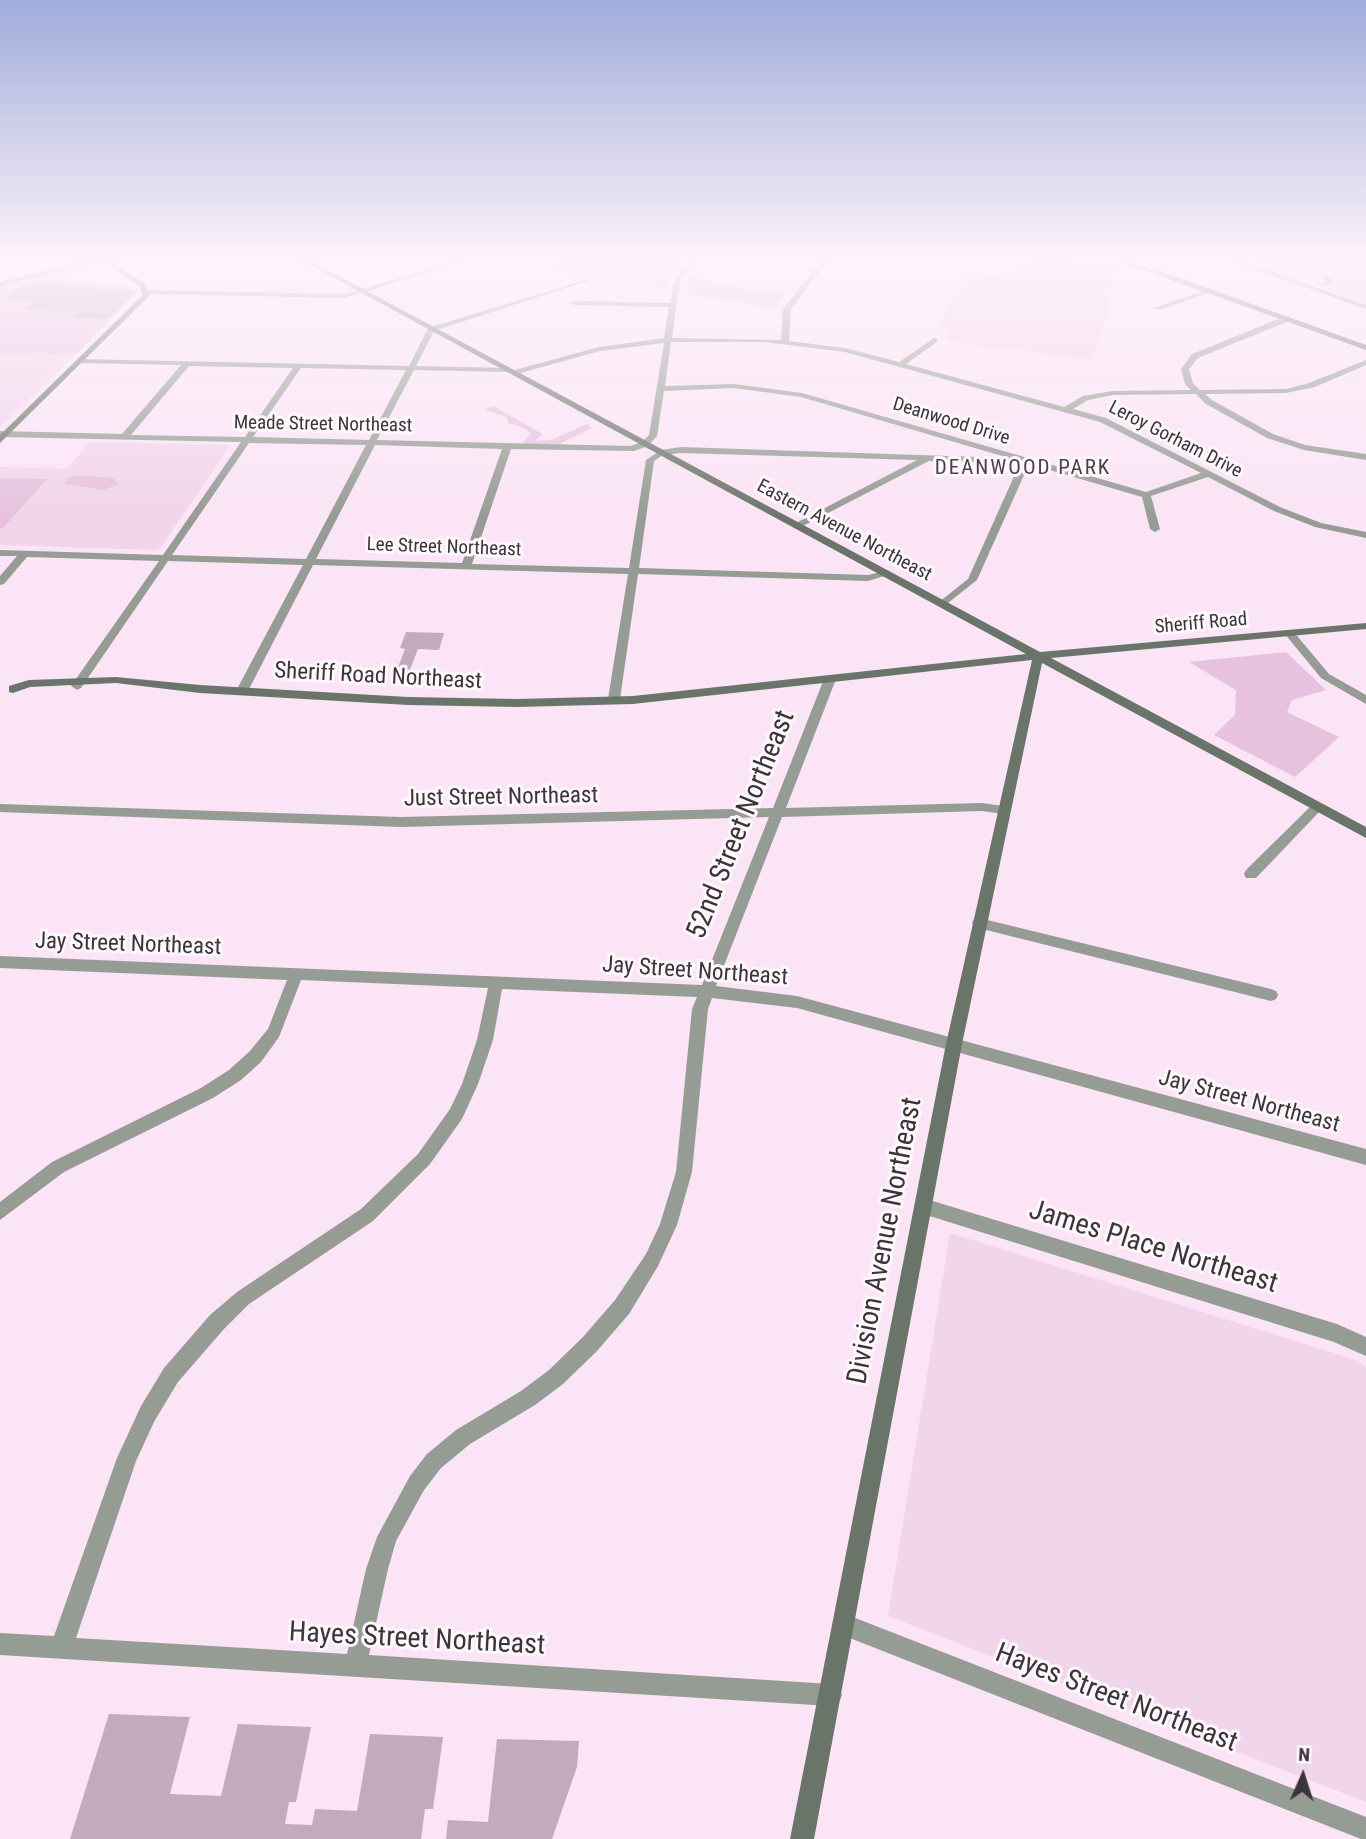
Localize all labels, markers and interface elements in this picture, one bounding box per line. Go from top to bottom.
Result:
street label: Deanwood Drive [890,393,1012,451]
street label: Leroy Gorham Drive [1105,397,1245,483]
street label: Meade Street Northeast [234,412,412,438]
district label: DEANWOOD PARK [936,456,1110,482]
street label: Eastern Avenue Northeast [753,475,935,587]
street label: Lee Street Northeast [366,534,522,562]
street label: Sheriff Road [1154,609,1248,639]
street label: Sheriff Road Northeast [274,658,482,696]
street label: 52nd Street Northeast [681,706,803,944]
street label: Just Street Northeast [404,783,598,813]
street label: Jay Street Northeast [34,928,222,962]
street label: Jay Street Northeast [601,952,789,992]
street label: Jay Street Northeast [1155,1065,1343,1139]
street label: Division Avenue Northeast [842,1095,930,1387]
street label: James Place Northeast [1025,1194,1281,1302]
street label: Hayes Street Northeast [288,1617,546,1663]
street label: Hayes Street Northeast [990,1637,1242,1761]
north arrow [1268,1741,1338,1811]
text: N [1298,1743,1311,1766]

